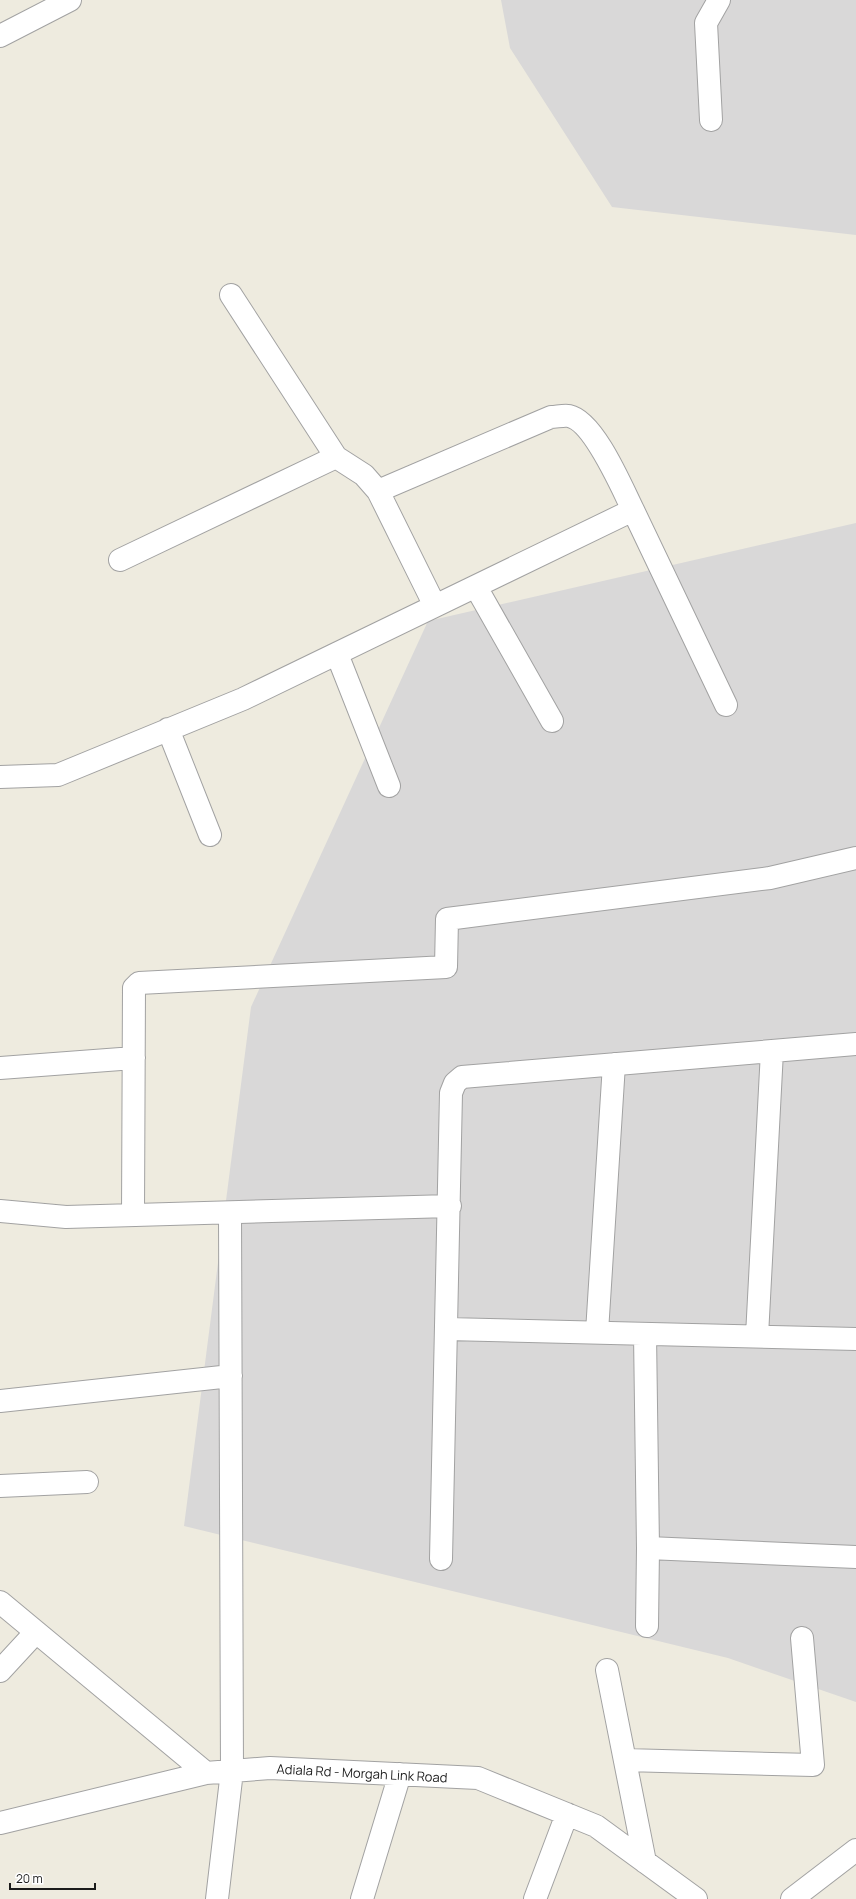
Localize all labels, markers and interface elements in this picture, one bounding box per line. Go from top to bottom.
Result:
street label: Adiala Rd - Morgah Link Road [276,1760,448,1786]
scale bar [10,1865,95,1891]
text: 20 m [16,1870,43,1887]

